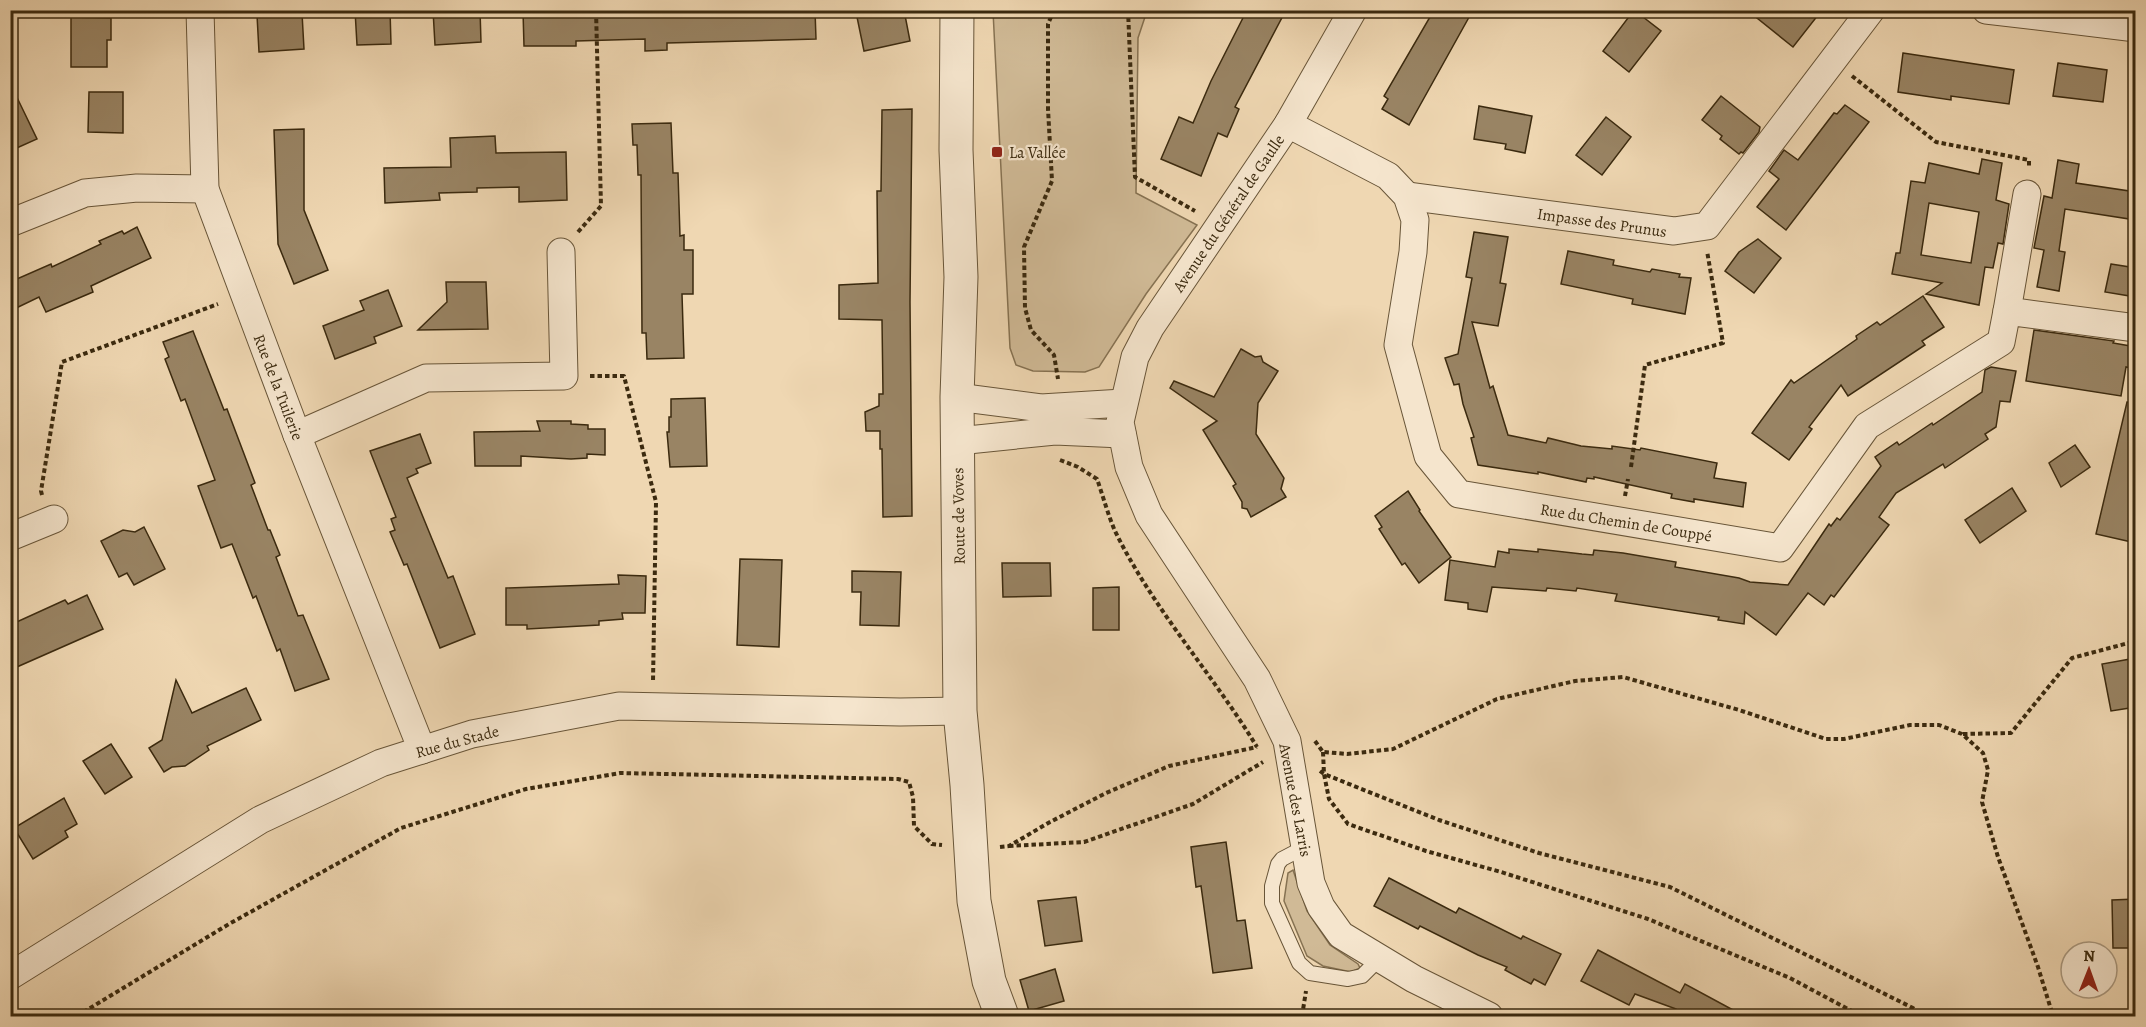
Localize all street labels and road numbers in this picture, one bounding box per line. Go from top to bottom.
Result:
street label: Avenue du Général de Gaulle [1167,130,1290,298]
street label: Impasse des Prunus [1536,203,1668,243]
street label: Rue de la Tuilerie [248,331,308,444]
street label: Route de Voves [947,467,971,565]
street label: Rue du Chemin de Couppé [1538,499,1713,547]
street label: Rue du Stade [413,720,501,764]
street label: Avenue des Larris [1273,741,1317,859]

